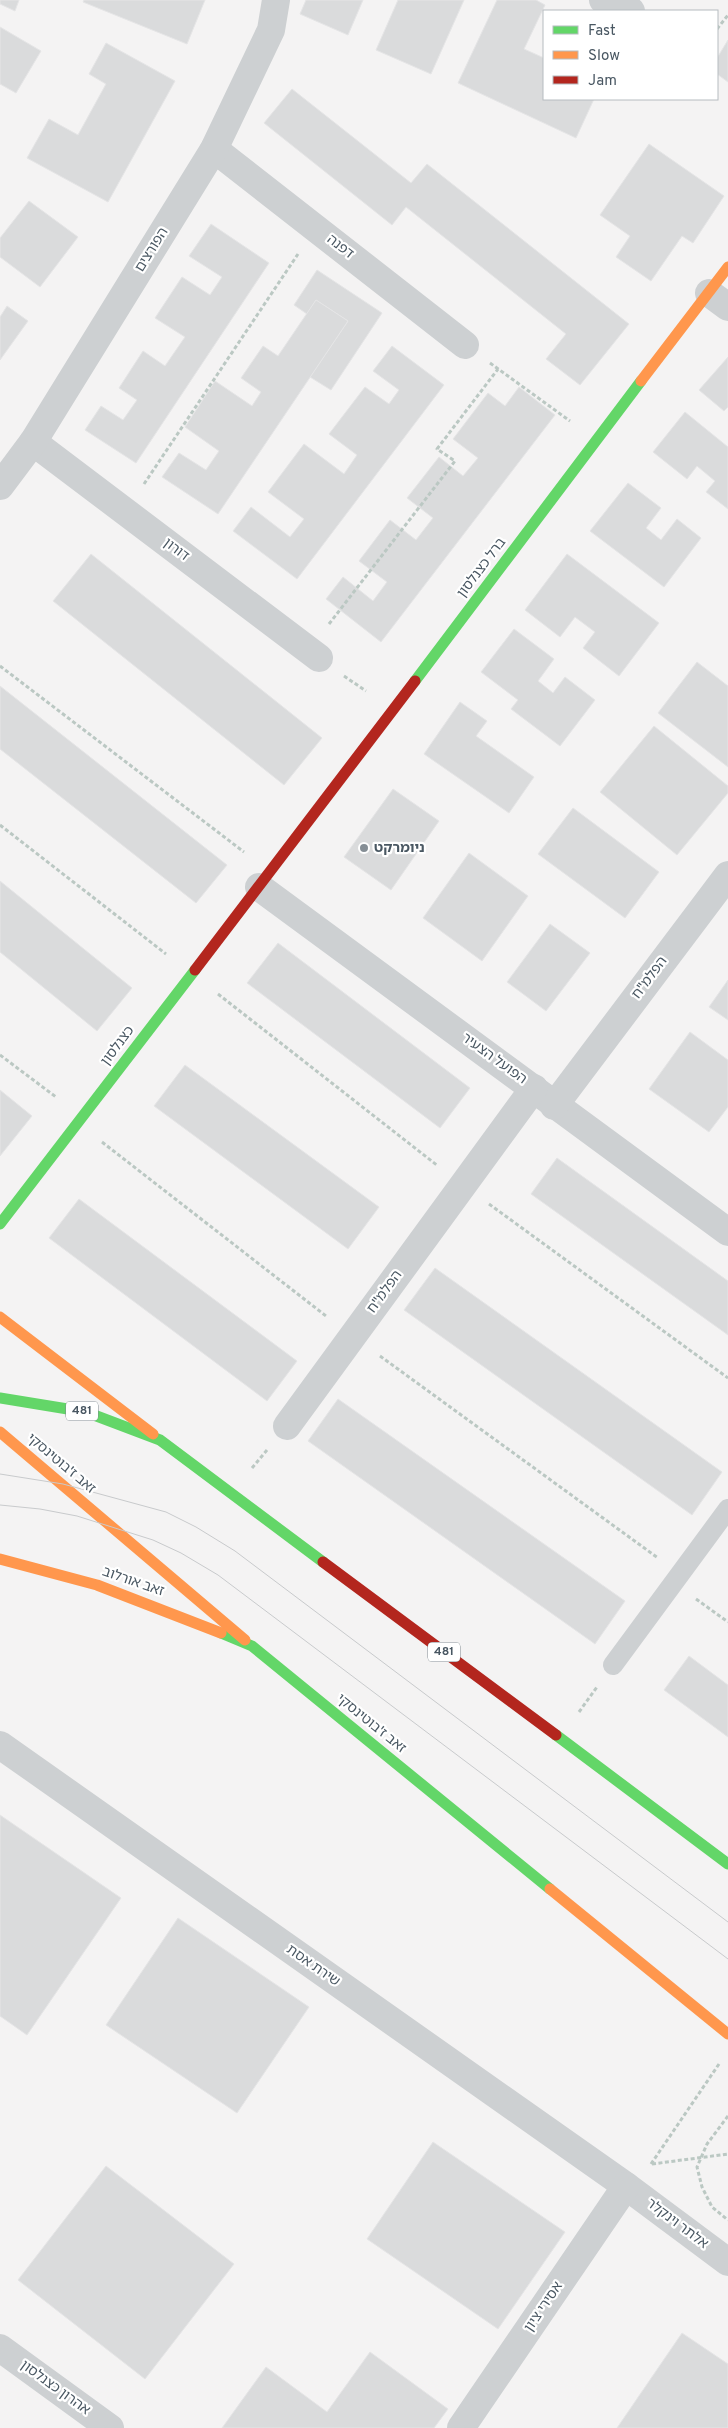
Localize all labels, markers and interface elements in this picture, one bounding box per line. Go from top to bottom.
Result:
legend [543,10,718,100]
text: Fast [588,22,616,41]
text: Slow [588,47,620,66]
text: Jam [588,72,617,91]
street label: הפורצים [132,225,172,275]
street label: דפנה [323,231,357,263]
street label: דורון [160,535,193,565]
street label: ברל כצנלסון [454,535,510,601]
place label: ניומרקט [374,840,425,857]
marker: ניומרקט [358,842,370,854]
street label: הפלמ"ח [629,953,671,1003]
street label: כצנלסון [98,1023,138,1069]
street label: הפועל הצעיר [458,1030,530,1088]
street label: הפלמ"ח [364,1267,406,1317]
road number: 481 [66,1402,98,1420]
street label: זאב ז'בוטינסקי [23,1430,99,1498]
street label: זאב אורלוב [100,1563,167,1601]
road number: 481 [428,1642,460,1661]
street label: זאב ז'בוטינסקי [333,1691,410,1757]
street label: שירת אסת [283,1941,343,1991]
street label: אלתר וינקלר [643,2195,711,2253]
street label: אסירי ציון [521,2279,567,2335]
street label: אהרון כצנלסון [17,2357,93,2419]

